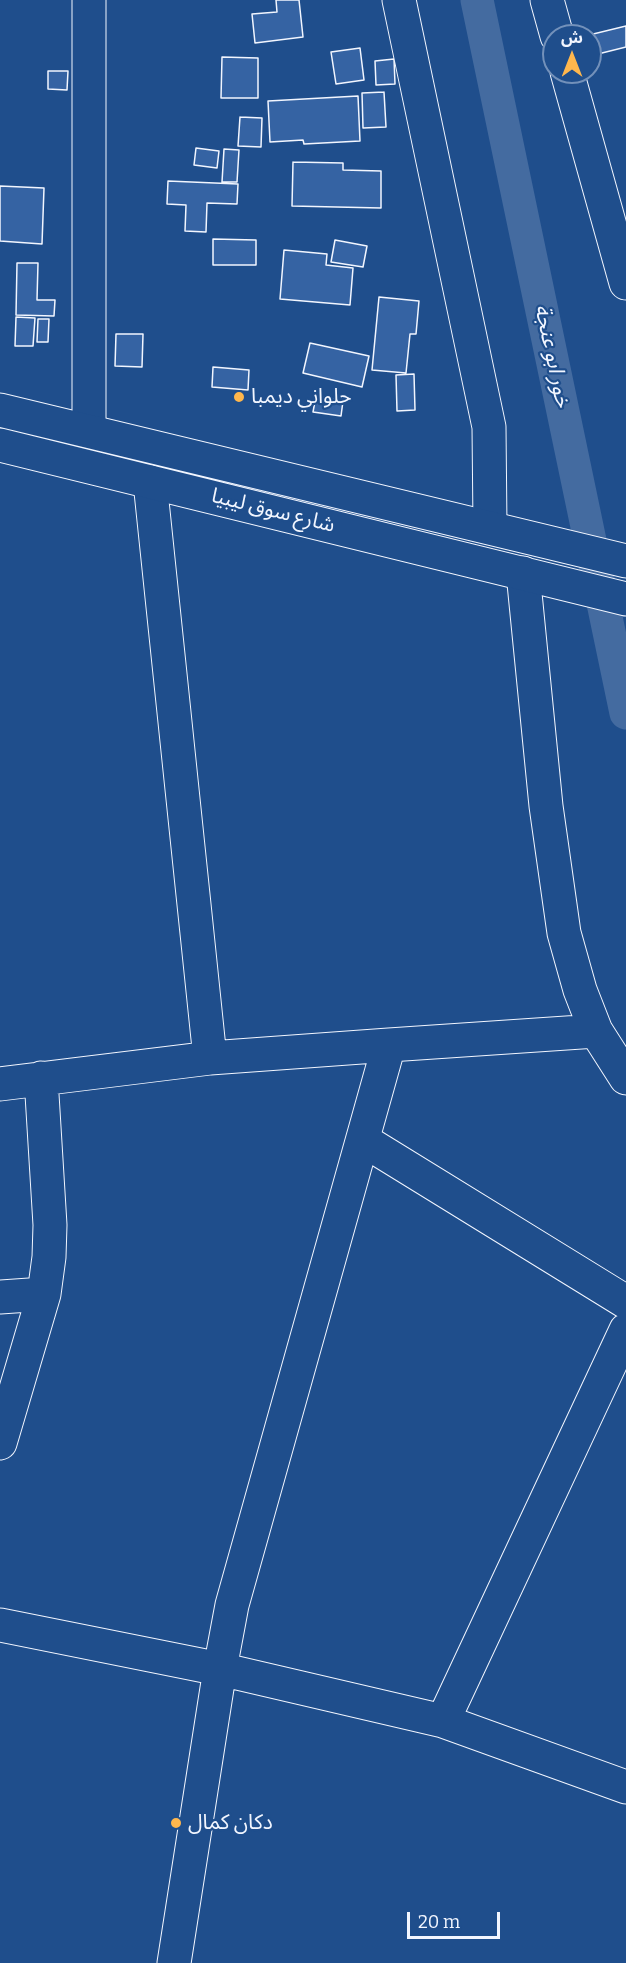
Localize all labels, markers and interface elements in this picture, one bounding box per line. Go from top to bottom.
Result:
north arrow [542,24,602,84]
text: ش [561,28,583,47]
water label: خور ابو عنجة [528,302,576,410]
place label: حلواني ديمبا [251,384,352,410]
marker: حلواني ديمبا [232,390,246,404]
street label: شارع سوق ليبيا [209,483,337,539]
place label: دكان كمال [188,1810,273,1836]
marker: دكان كمال [169,1816,183,1830]
scale bar [410,1900,503,1938]
text: 20 m [418,1911,460,1933]

